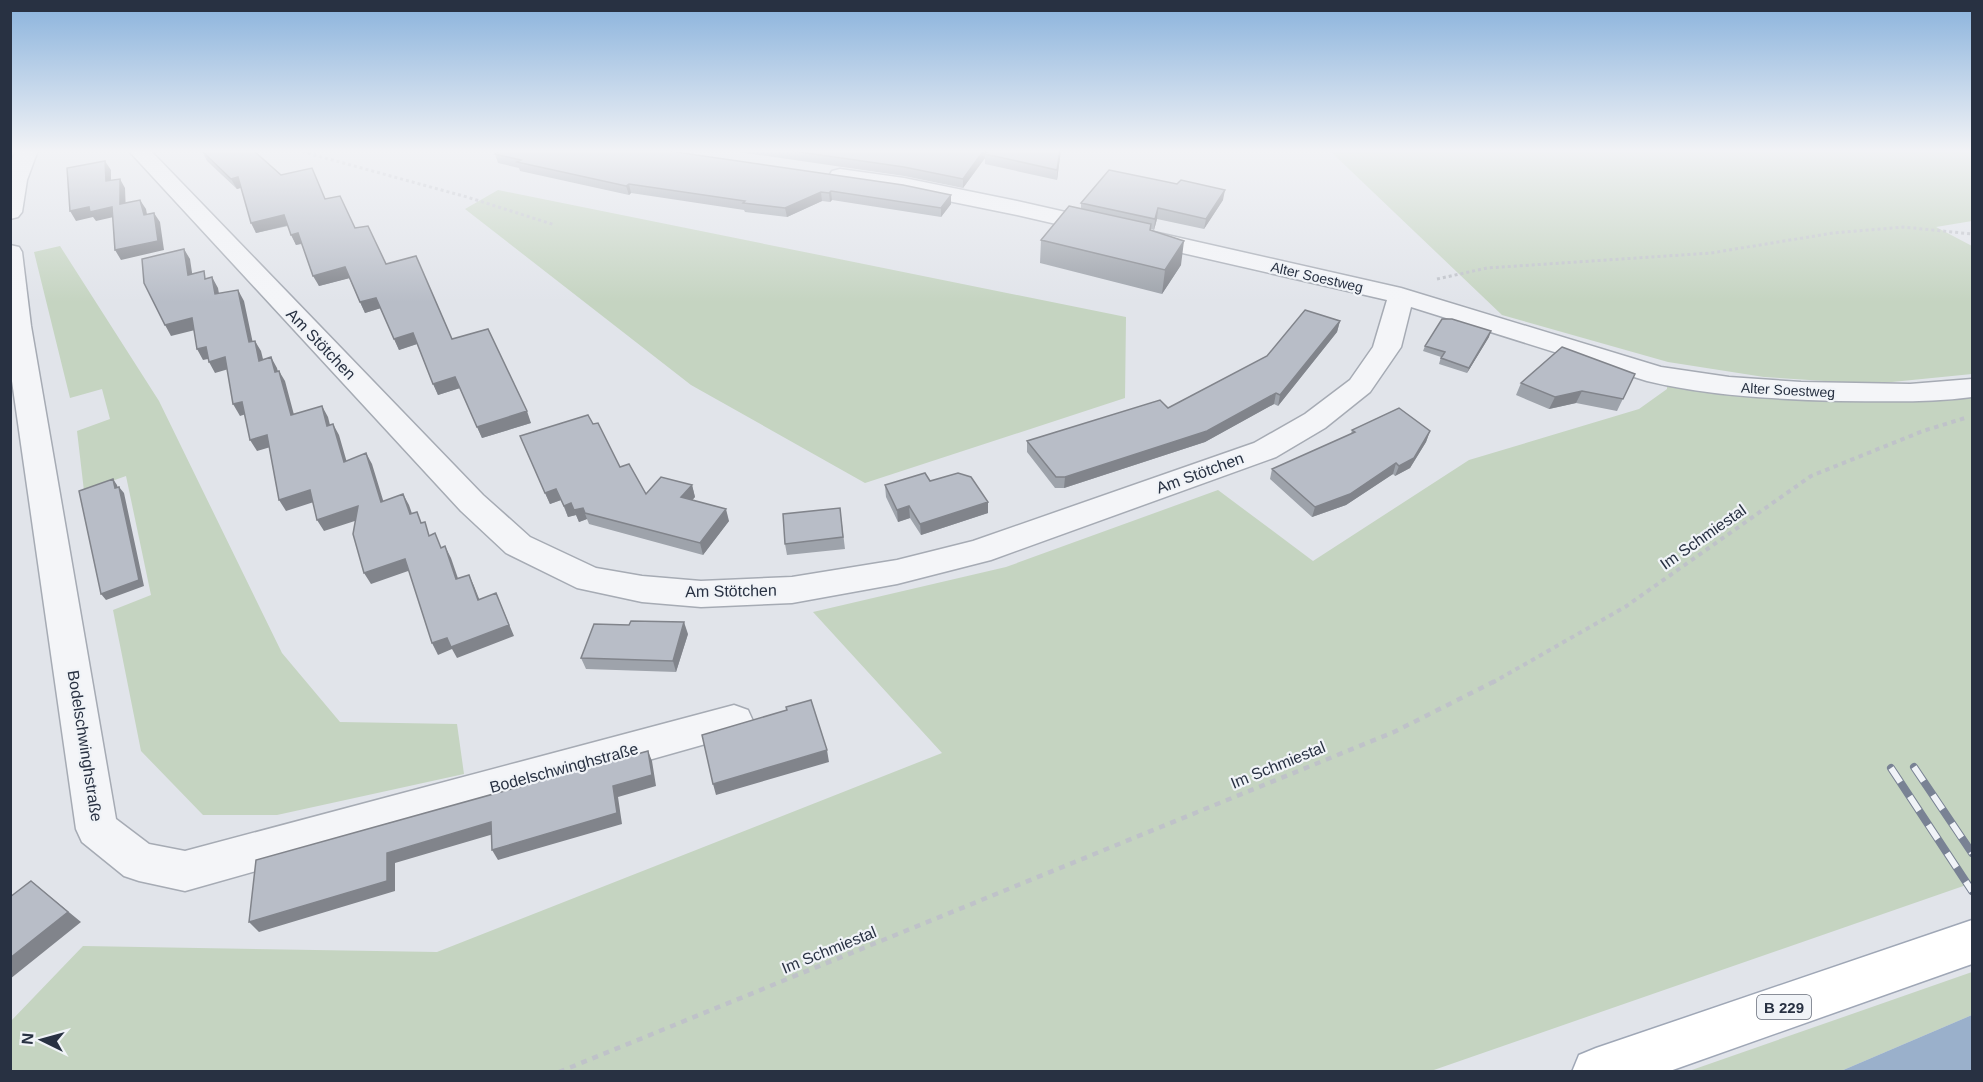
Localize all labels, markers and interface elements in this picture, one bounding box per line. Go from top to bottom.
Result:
street label: Alter Soestweg [1269,259,1365,295]
street label: Am Stötchen [283,305,359,383]
street label: Alter Soestweg [1741,380,1835,400]
street label: Am Stötchen [1154,449,1246,497]
street label: Im Schmiestal [1657,501,1749,573]
street label: Am Stötchen [685,582,777,600]
street label: Bodelschwinghstraße [65,669,105,823]
street label: Im Schmiestal [1228,738,1328,792]
street label: Bodelschwinghstraße [488,740,640,796]
street label: Im Schmiestal [779,923,879,977]
road number: B 229 [1757,995,1811,1019]
north arrow [12,1010,72,1070]
text: N [19,1032,37,1045]

